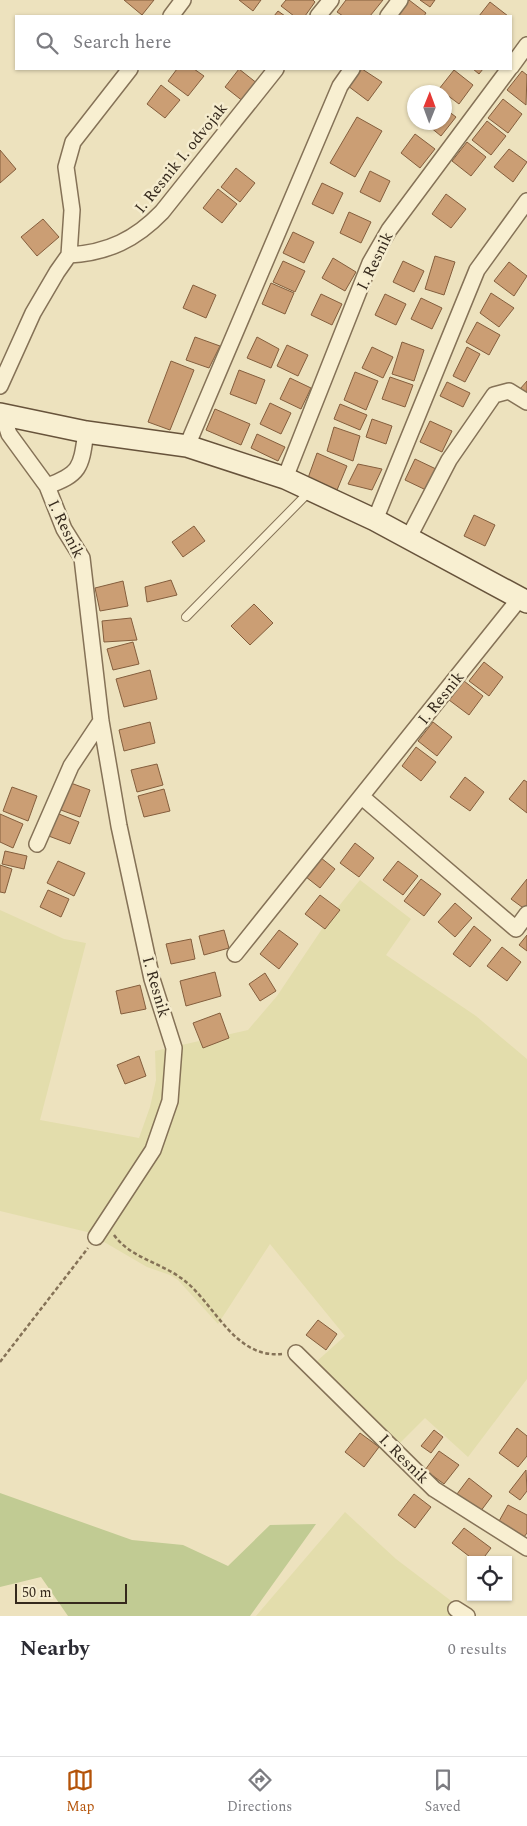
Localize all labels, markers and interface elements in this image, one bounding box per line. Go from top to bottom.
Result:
search box [15,15,512,70]
text: Search here [73,28,172,57]
icon: search [33,29,61,57]
north arrow [407,85,452,130]
street label: I. Resnik I. odvojak [129,97,233,219]
street label: I. Resnik [350,228,400,294]
street label: I. Resnik [41,496,91,562]
street label: I. Resnik [412,666,470,730]
street label: I. Resnik [136,954,176,1020]
street label: I. Resnik [373,1428,435,1490]
map controls [467,1556,512,1601]
button: locate [467,1556,512,1601]
scale bar [15,1581,128,1604]
text: 50 m [22,1582,52,1603]
text: Nearby [20,1633,90,1665]
text: 0 results [448,1637,507,1661]
tab: Map [66,1766,94,1817]
tab: Directions [227,1766,292,1817]
tab: Saved [425,1766,461,1817]

